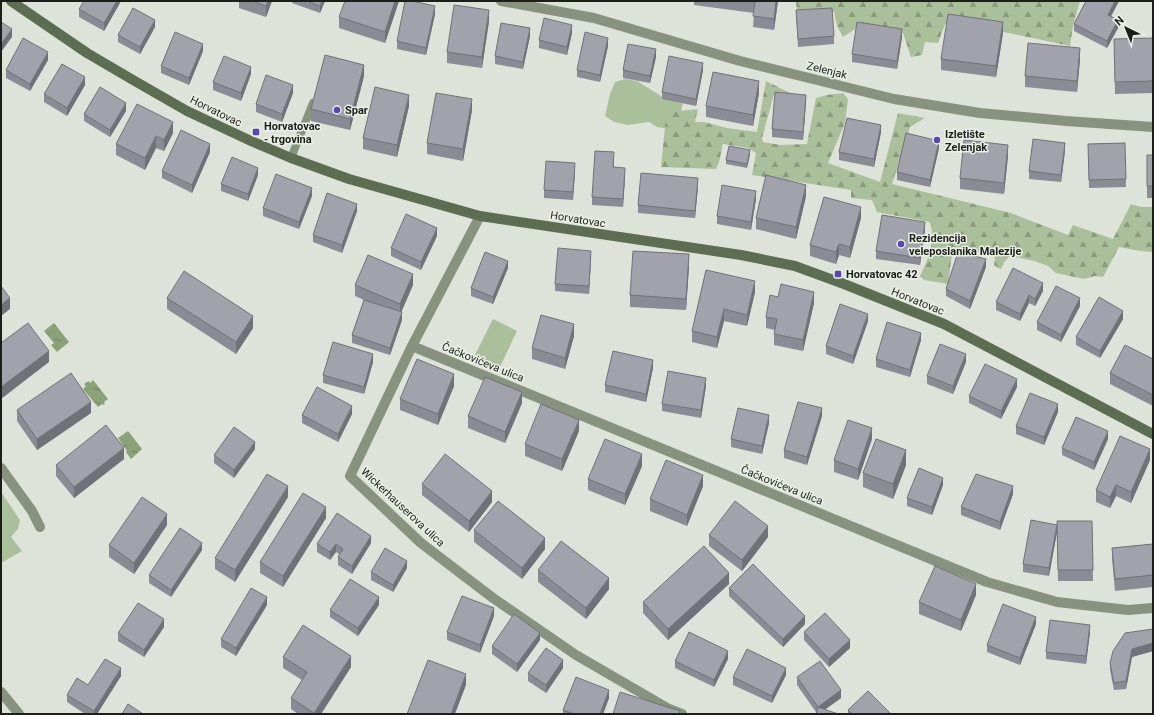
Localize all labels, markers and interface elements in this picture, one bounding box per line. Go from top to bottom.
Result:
north arrow [1106,8,1146,48]
text: N [1112,13,1127,28]
street label: Zelenjak [805,59,849,82]
street label: Horvatovac [188,93,244,130]
place label: Spar [345,104,368,117]
marker: Spar [332,105,342,115]
place label: Horvatovac - trgovina [264,120,321,146]
marker: Horvatovac - trgovina [251,127,261,137]
place label: Izletište Zelenjak [945,128,987,154]
marker: Izletište Zelenjak [932,135,942,145]
street label: Horvatovac [549,209,607,230]
place label: Rezidencija veleposlanika Malezije [909,232,1021,258]
marker: Rezidencija veleposlanika Malezije [896,239,906,249]
place label: Horvatovac 42 [846,268,918,281]
marker: Horvatovac 42 [833,269,843,279]
street label: Horvatovac [889,285,946,318]
street label: Čačkovićeva ulica [440,339,526,385]
street label: Čačkovićeva ulica [739,462,825,508]
street label: Wickerhauserova ulica [358,465,447,550]

